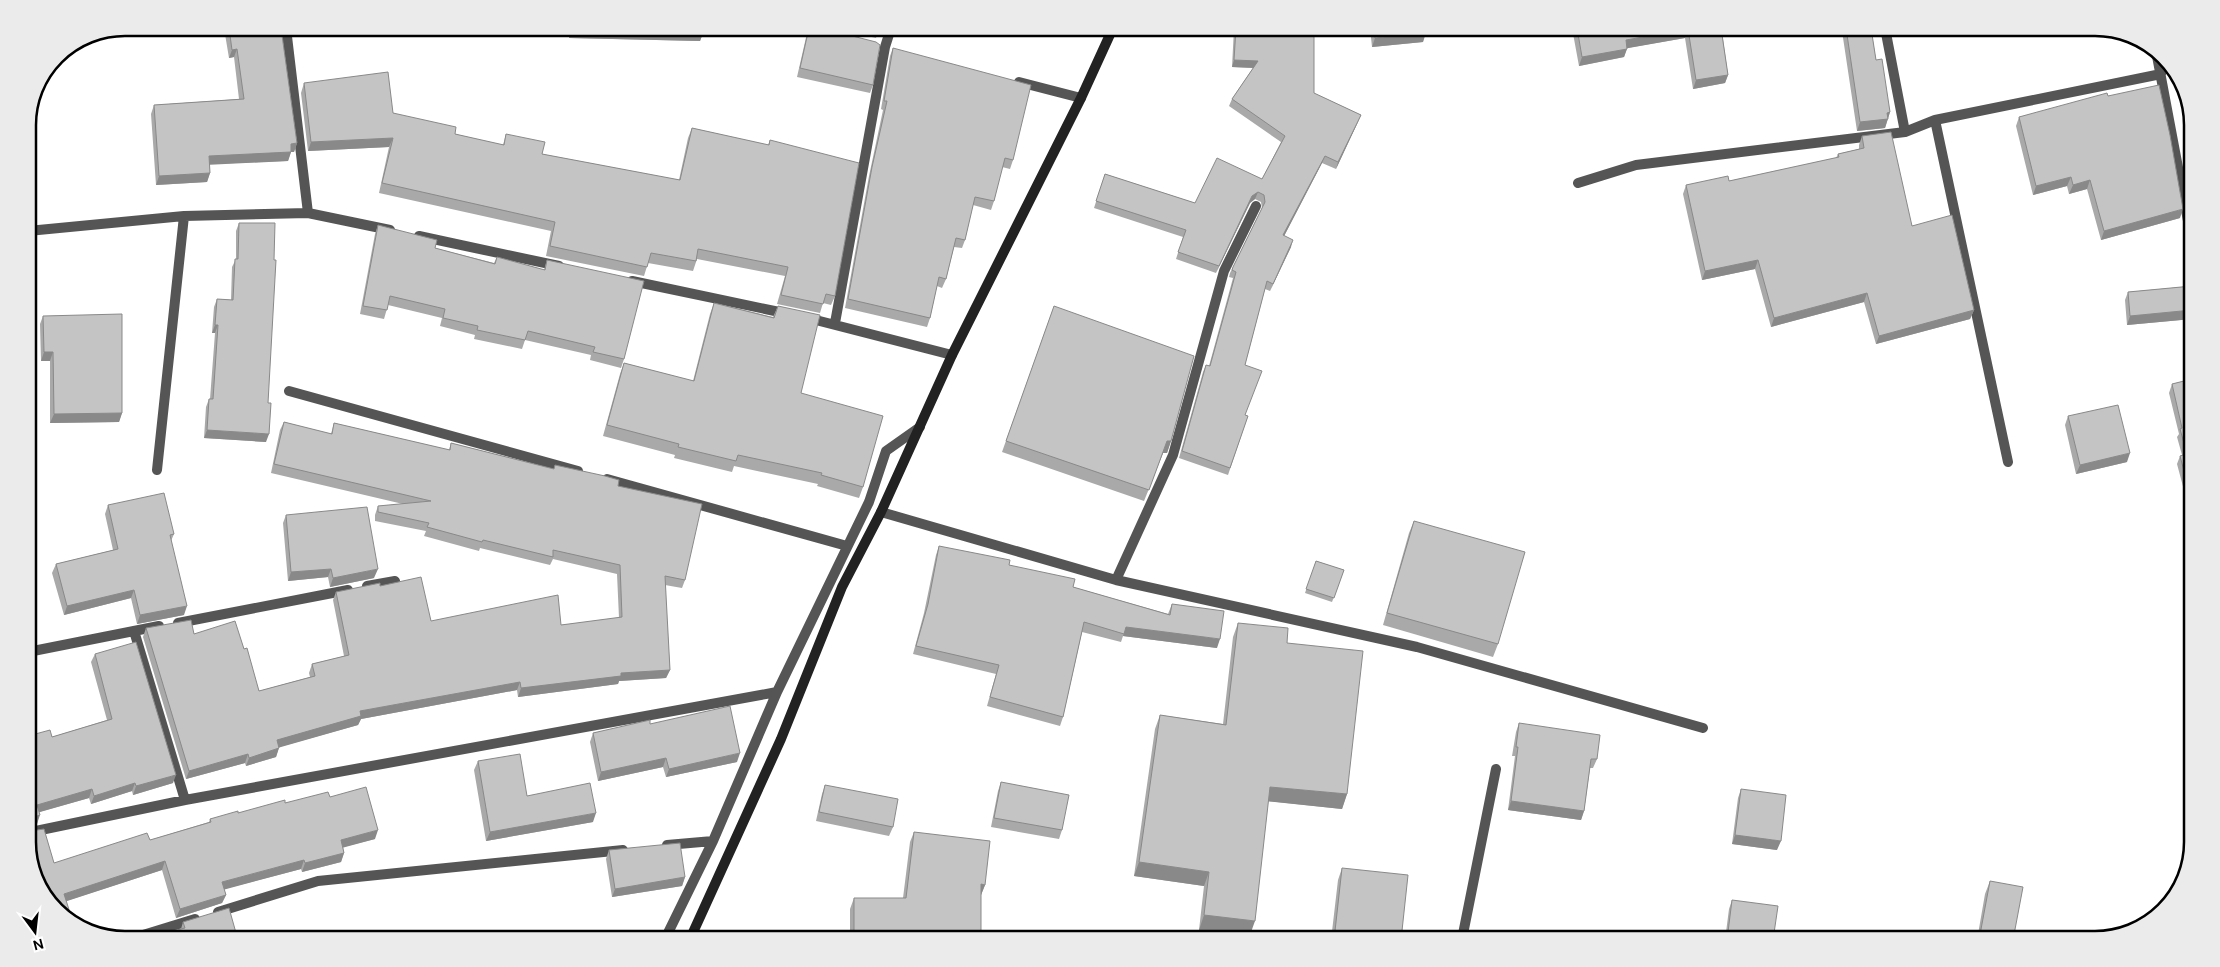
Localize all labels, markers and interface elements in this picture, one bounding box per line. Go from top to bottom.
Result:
north arrow [10,907,60,957]
text: N [31,935,46,955]

